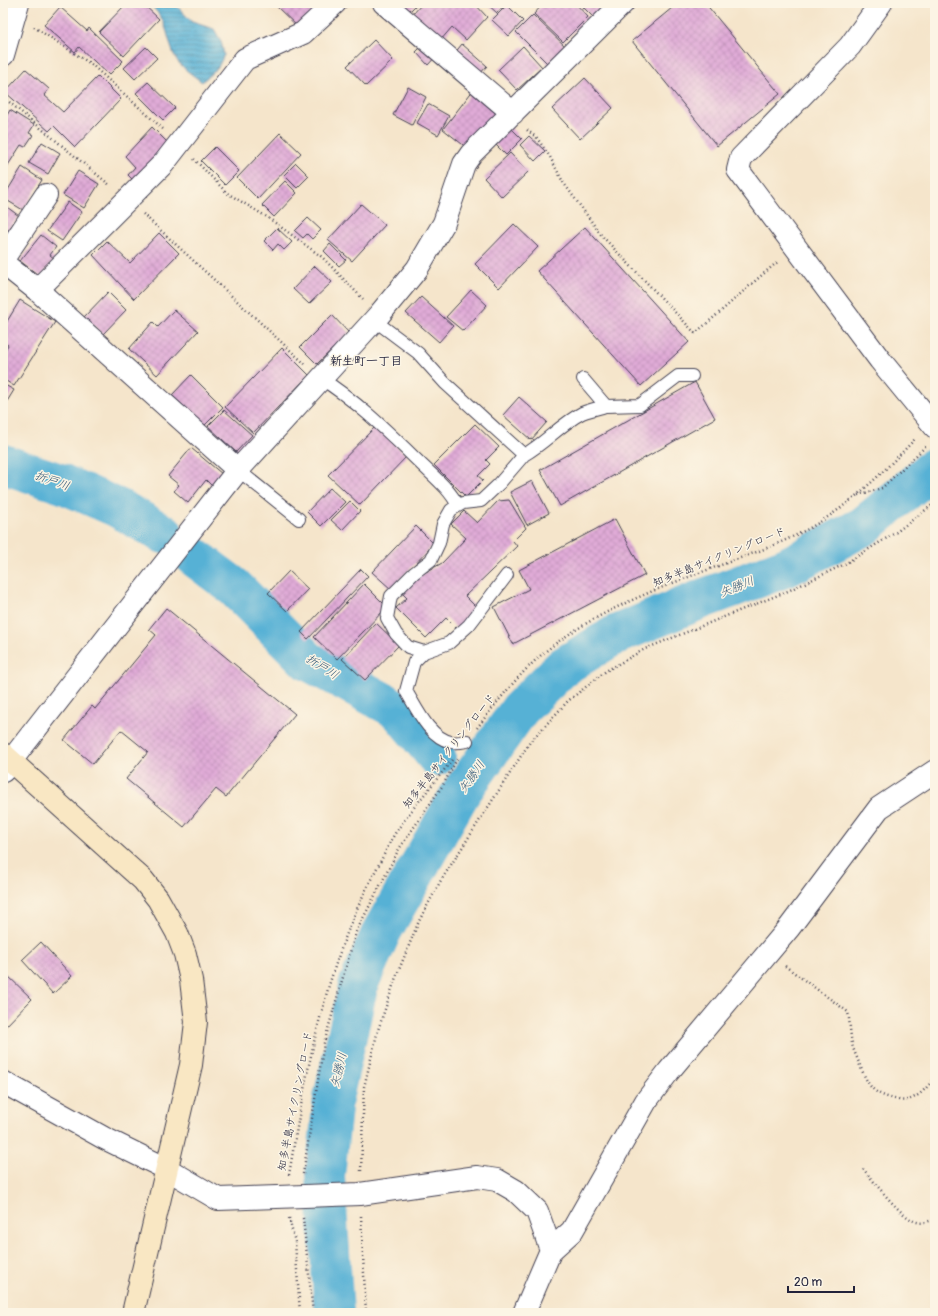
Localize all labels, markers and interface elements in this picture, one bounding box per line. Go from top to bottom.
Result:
district label: 新生町一丁目 [330,354,402,369]
water label: 折戸川 [33,468,71,494]
street label: 知多半島サイクリングロード [651,524,787,590]
water label: 矢勝川 [717,573,757,601]
water label: 折戸川 [303,651,341,683]
street label: 知多半島サイクリングロード [400,691,498,811]
water label: 矢勝川 [456,758,488,796]
street label: 知多半島サイクリングロード [275,1030,315,1172]
water label: 矢勝川 [328,1051,350,1089]
scale bar [788,1268,854,1294]
text: 20 m [794,1275,823,1290]

